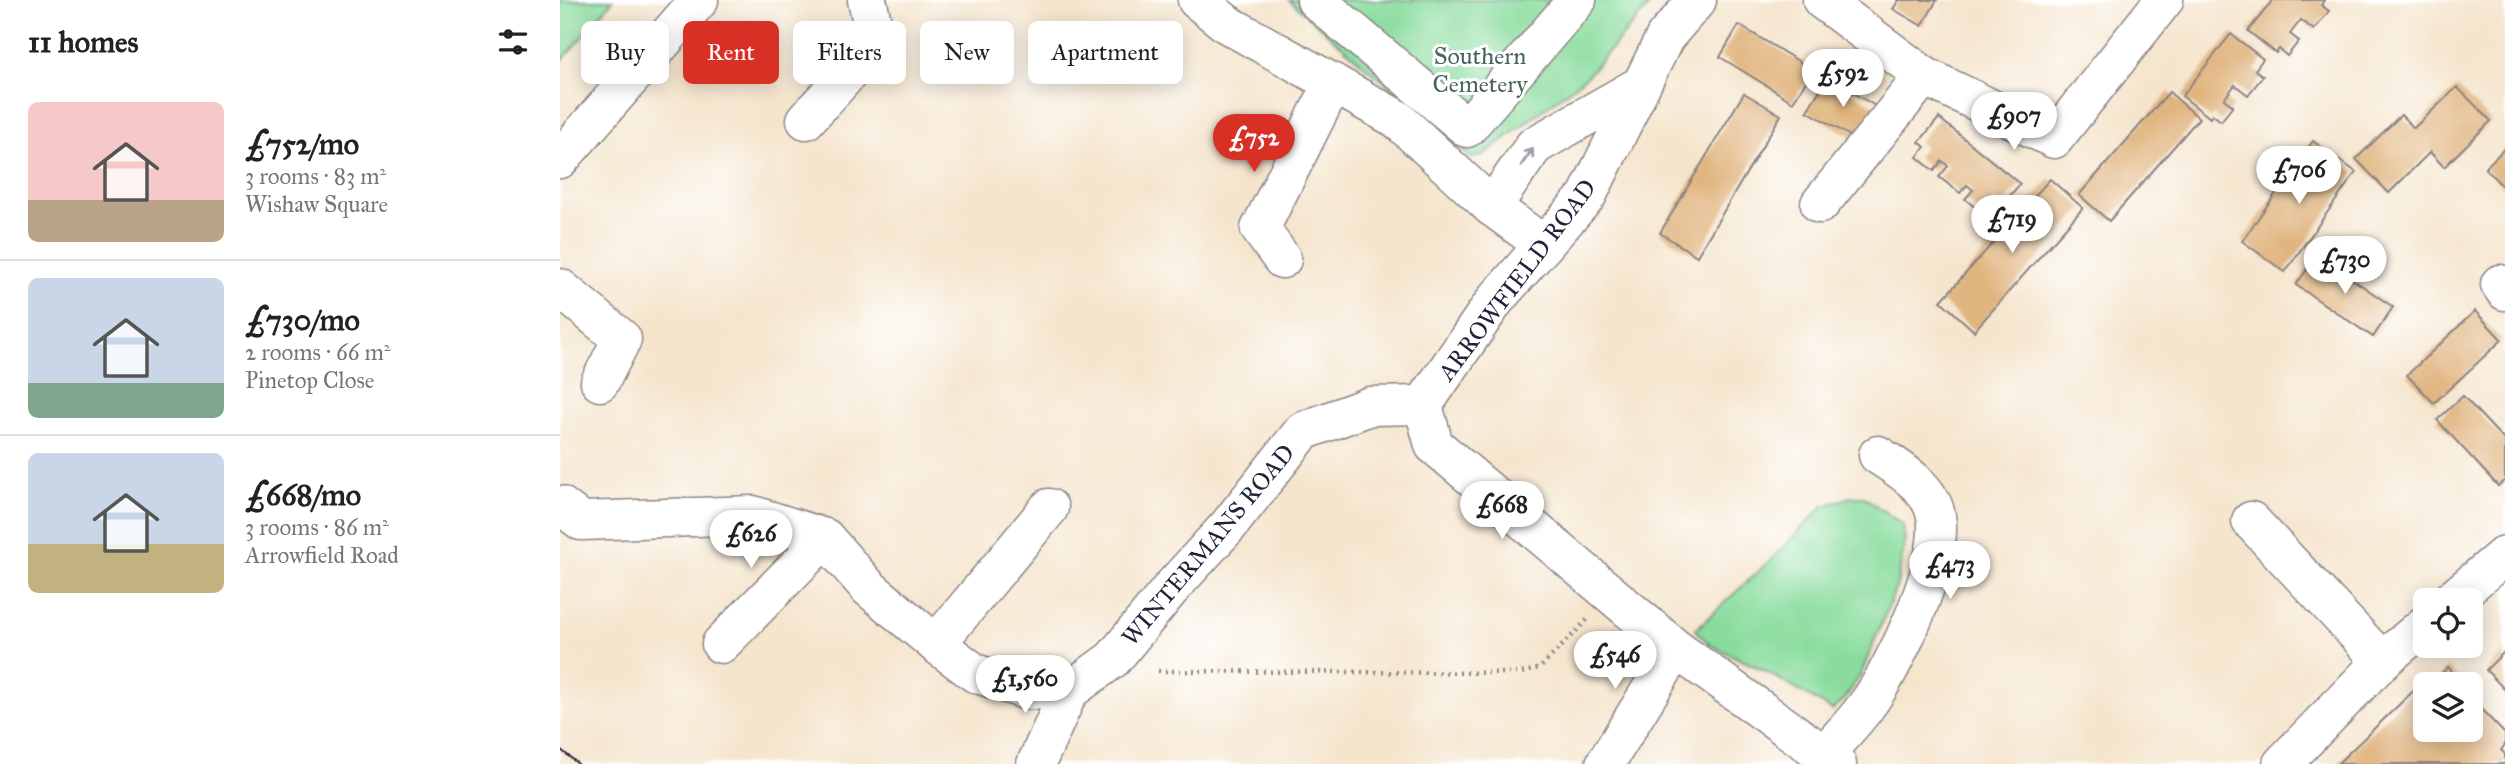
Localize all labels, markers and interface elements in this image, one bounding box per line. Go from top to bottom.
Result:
chip: Buy [581,21,669,84]
chip: Rent [683,21,779,84]
chip: Filters [793,21,906,84]
chip: New [920,21,1014,84]
chip: Apartment [1028,21,1183,84]
icon: filters [494,23,532,61]
text: 11 homes [28,24,139,60]
park label: Southern Cemetery [1432,41,1528,99]
pin: £592 [1802,50,1884,109]
text: £592 [1818,58,1868,86]
pin: £907 [1973,92,2055,152]
text: £907 [1987,101,2041,129]
pin: £752 [1213,114,1295,174]
text: £752 [1229,123,1279,151]
text: £752/mo [245,126,359,162]
icon: home [84,130,168,214]
pin: £706 [2258,146,2340,206]
one-way arrow [1520,148,1534,167]
text: £706 [2272,155,2326,183]
text: 3 rooms · 83 m² [245,162,386,190]
street label: ARROWFIELD ROAD [1431,173,1603,388]
text: Wishaw Square [245,190,388,218]
pin: £719 [1971,196,2053,255]
text: £719 [1987,204,2037,232]
pin: £730 [2304,236,2386,296]
text: £730 [2320,245,2370,273]
text: £730/mo [245,302,360,338]
icon: home [84,306,168,390]
text: 2 rooms · 66 m² [245,338,390,366]
text: Pinetop Close [245,366,374,394]
street label: WINTERMANS ROAD [1115,438,1301,652]
text: £668/mo [245,477,361,513]
icon: home [84,481,168,565]
pin: £668 [1461,482,1543,541]
text: £668 [1476,490,1528,518]
pin: £626 [710,510,792,570]
text: 3 rooms · 86 m² [245,513,389,541]
text: £626 [726,519,776,547]
text: Arrowfield Road [245,541,399,569]
pin: £473 [1909,542,1991,601]
text: £473 [1925,550,1975,578]
map controls [2413,588,2483,742]
button: locate [2413,588,2483,658]
pin: £546 [1574,632,1656,691]
text: £546 [1590,640,1640,668]
pin: £1,560 [968,656,1082,715]
text: £1,560 [992,664,1058,692]
button: layers [2413,672,2483,742]

